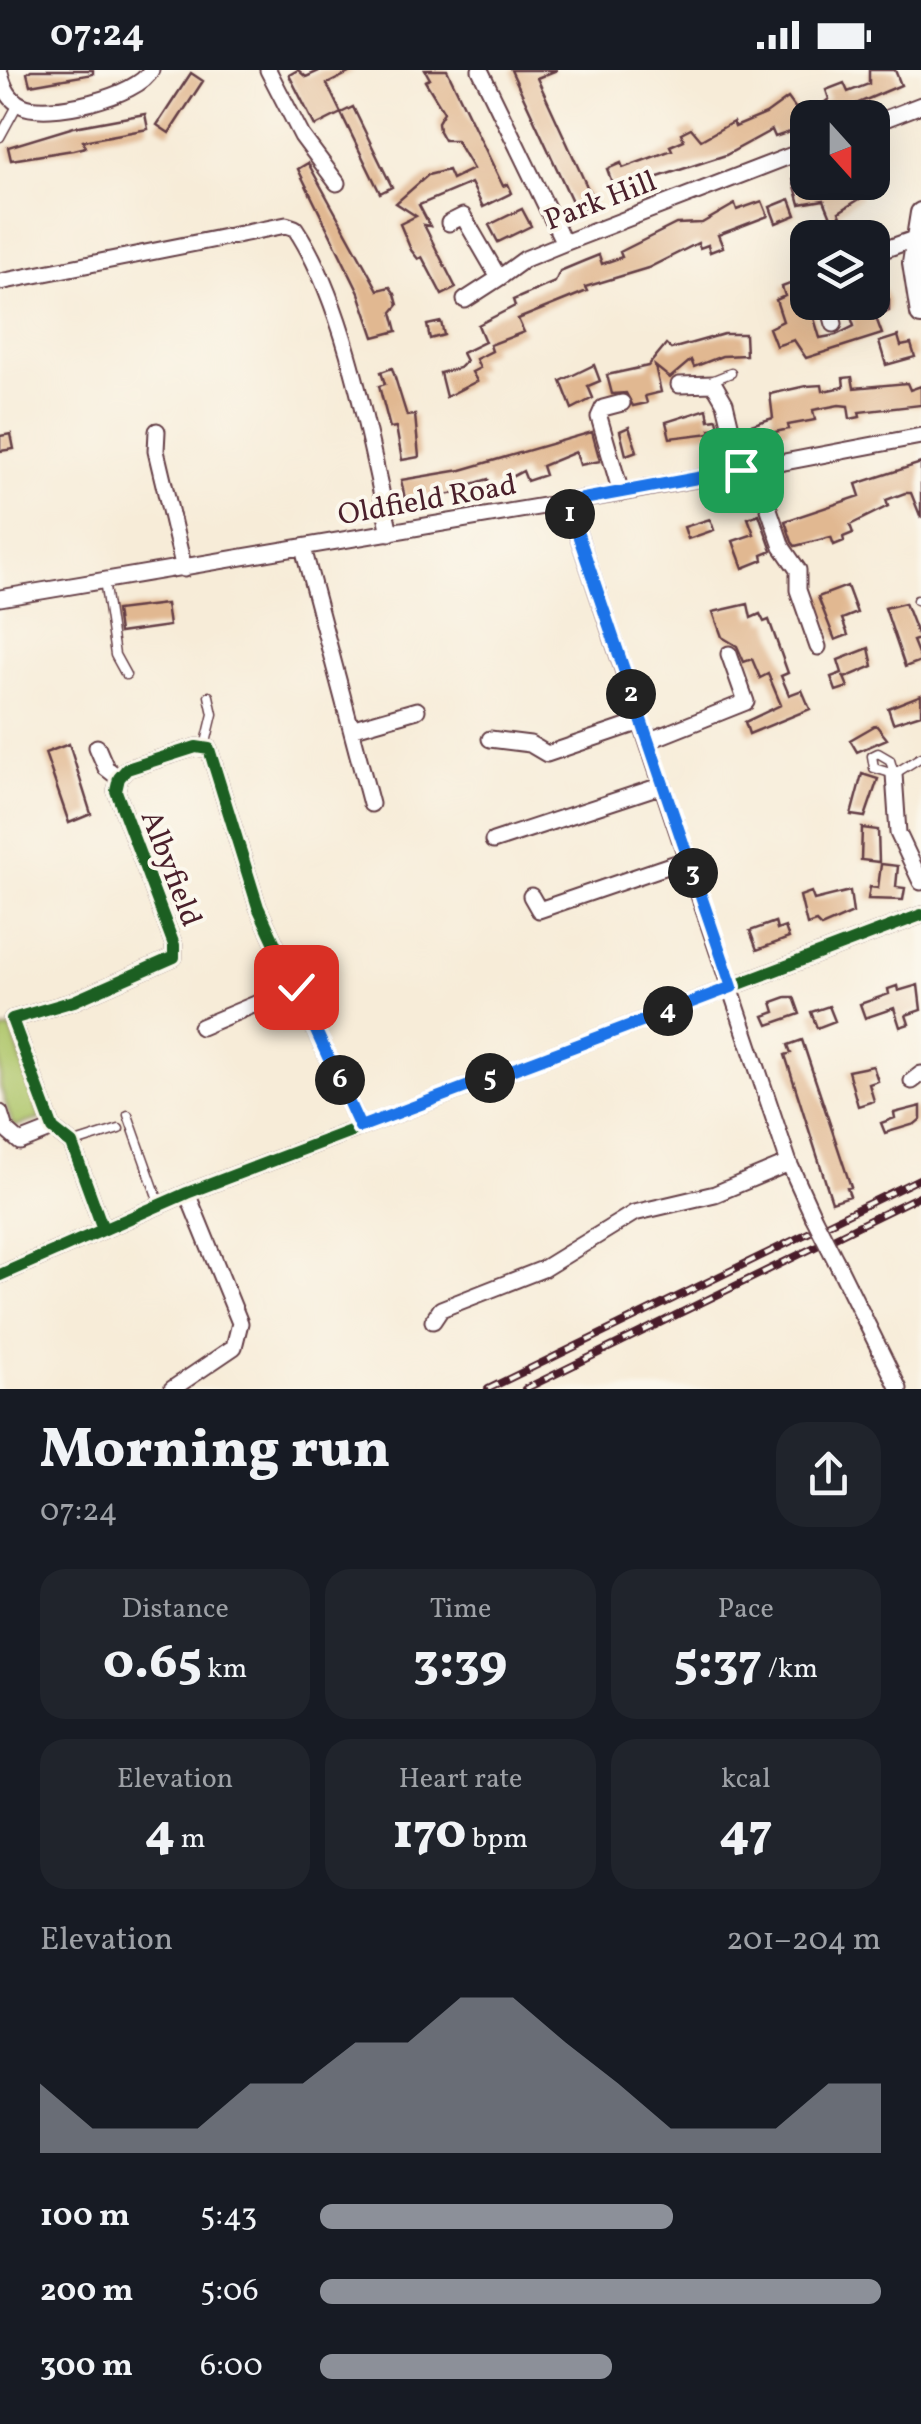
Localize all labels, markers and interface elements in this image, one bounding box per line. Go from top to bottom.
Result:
text: 07:24 [50,9,145,62]
north arrow [790,100,890,200]
map controls [790,100,890,320]
street label: Park Hill [539,161,663,242]
button: layers [790,220,890,320]
pin [699,428,784,513]
icon: arrive [714,443,769,498]
street label: Oldfield Road [335,465,520,537]
pin: 1 [545,489,595,539]
text: 1 [564,494,576,533]
pin: 2 [606,669,656,719]
text: 2 [624,674,638,713]
street label: Albyfield [129,805,211,933]
pin: 3 [668,848,718,898]
text: 3 [686,853,700,892]
pin [254,945,339,1030]
icon: check [269,960,324,1015]
pin: 4 [643,986,693,1036]
text: 4 [660,991,676,1030]
pin: 5 [465,1053,515,1103]
pin: 6 [315,1055,365,1105]
text: 5 [483,1058,497,1097]
text: 6 [332,1060,348,1099]
text: Morning run [40,1414,390,1490]
button: share [776,1422,881,1527]
text: 07:24 [40,1490,118,1534]
text: Distance [122,1590,229,1629]
text: Time [430,1590,491,1629]
text: Pace [718,1590,774,1629]
text: 0.65 [103,1629,202,1699]
text: 3:39 [414,1629,507,1699]
text: 5:37 [674,1629,762,1699]
text: km [202,1650,247,1689]
text: /km [762,1650,818,1689]
text: Elevation [117,1760,233,1799]
text: Heart rate [399,1760,522,1799]
text: kcal [721,1760,771,1799]
text: 4 [145,1799,175,1869]
text: 170 [393,1799,466,1869]
text: 47 [719,1799,772,1869]
text: m [175,1820,206,1859]
text: bpm [466,1820,528,1859]
text: Elevation [40,1919,173,1963]
text: 201–204 m [726,1919,881,1963]
text: 100 m [40,2195,130,2239]
text: 5:43 [200,2195,257,2239]
text: 200 m [40,2270,134,2314]
text: 5:06 [200,2270,259,2314]
text: 300 m [40,2345,133,2389]
text: 6:00 [200,2345,263,2389]

